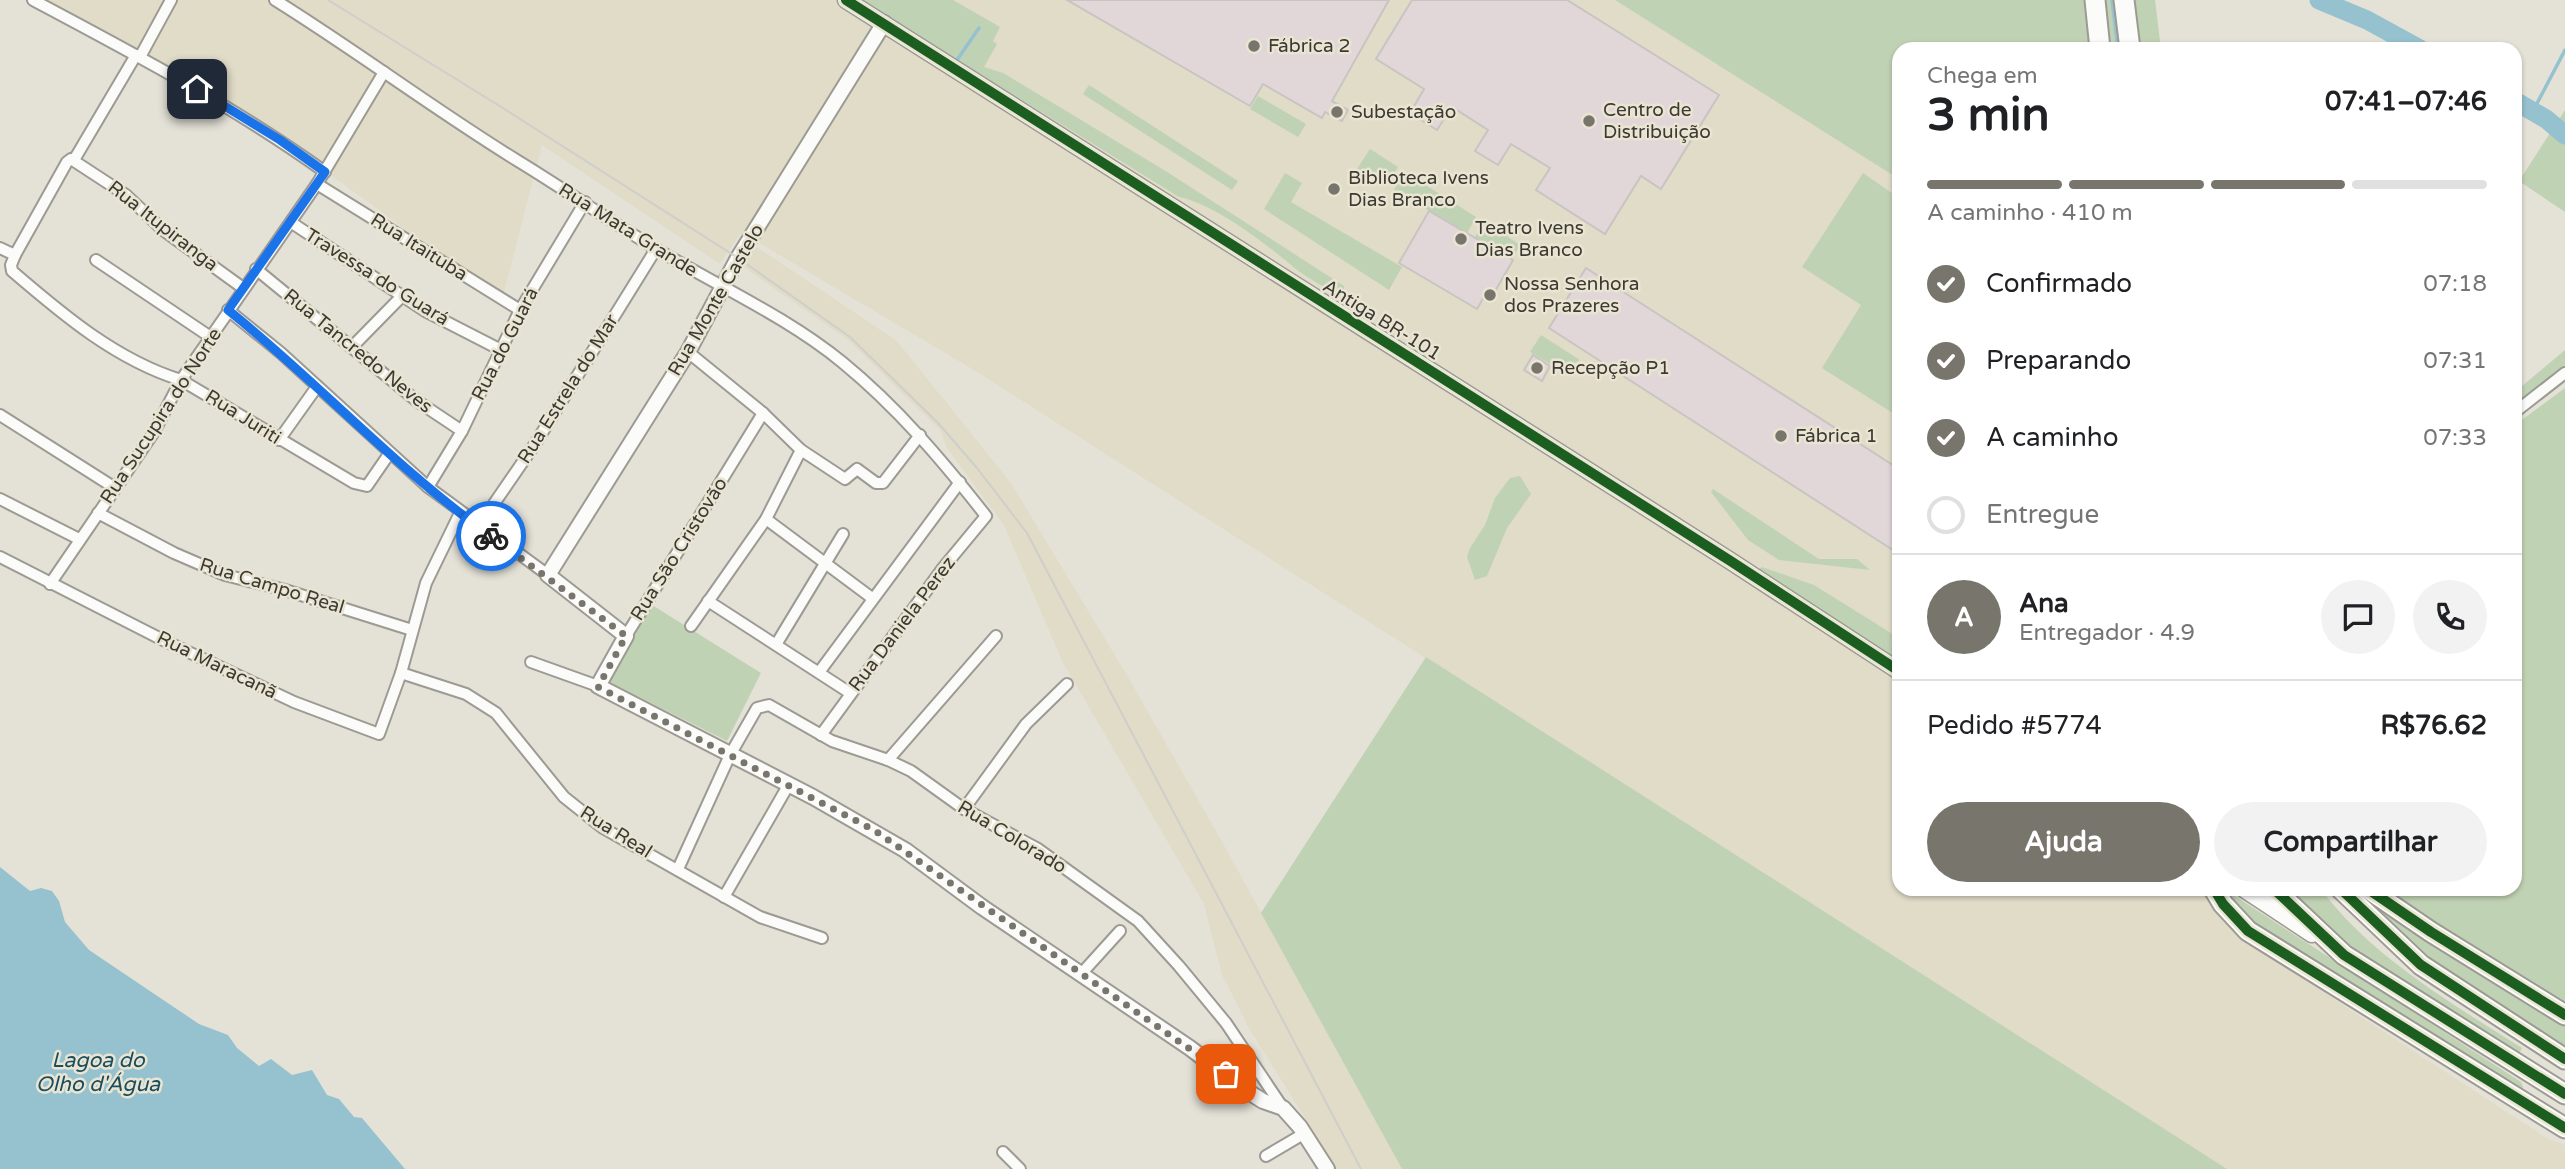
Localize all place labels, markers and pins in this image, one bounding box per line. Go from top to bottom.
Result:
place label: Fábrica 2 [1268,35,1350,57]
marker: Fábrica 2 [1246,38,1262,54]
pin [167,59,227,119]
place label: Centro de Distribuição [1603,99,1711,143]
place label: Subestação [1351,101,1456,123]
marker: Subestação [1329,104,1345,120]
marker: Centro de Distribuição [1581,113,1597,129]
place label: Biblioteca Ivens Dias Branco [1348,167,1489,211]
marker: Biblioteca Ivens Dias Branco [1326,181,1342,197]
place label: Teatro Ivens Dias Branco [1475,217,1584,261]
marker: Teatro Ivens Dias Branco [1453,231,1469,247]
place label: Nossa Senhora dos Prazeres [1504,273,1640,317]
marker: Nossa Senhora dos Prazeres [1482,287,1498,303]
place label: Recepção P1 [1551,357,1670,379]
marker: Recepção P1 [1529,360,1545,376]
place label: Fábrica 1 [1795,425,1877,447]
marker: Fábrica 1 [1773,428,1789,444]
pin [1196,1044,1256,1104]

